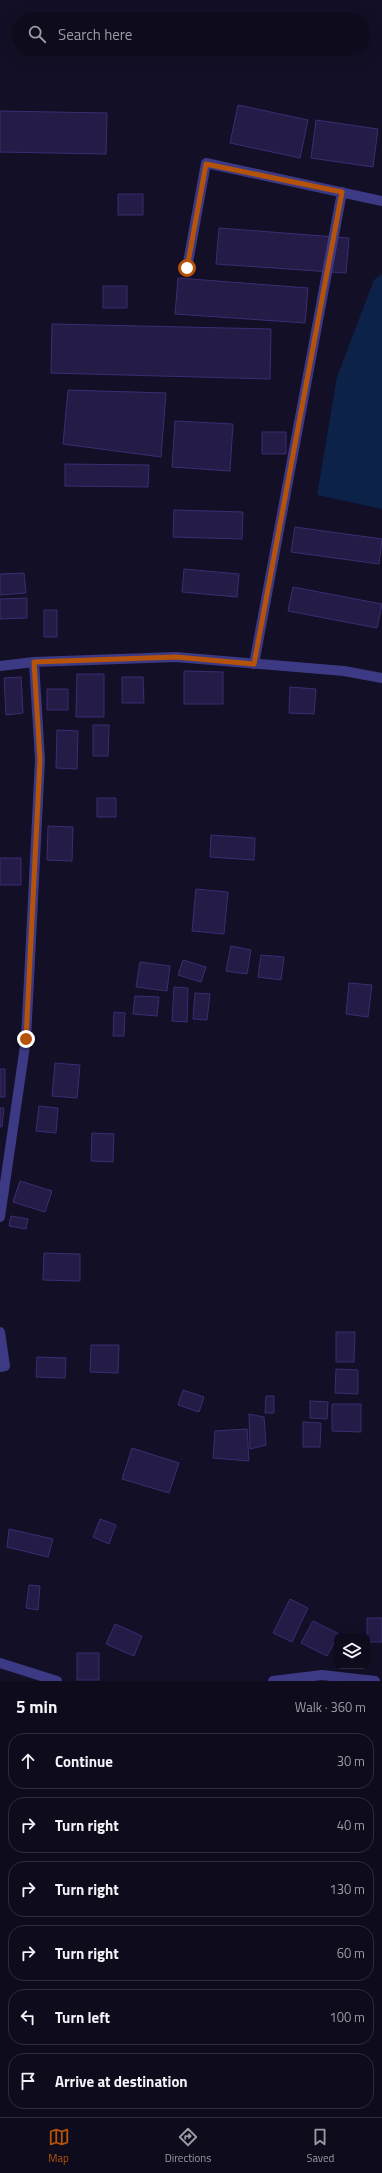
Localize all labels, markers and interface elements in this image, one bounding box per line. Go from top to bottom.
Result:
search box [12,12,370,56]
icon: search [26,23,48,45]
text: Search here [58,23,132,46]
route start [178,259,196,277]
route end [17,1030,35,1048]
map controls [334,1633,370,1669]
button: layers [334,1633,370,1669]
text: 5 min [16,1694,57,1720]
text: Walk · 360 m [295,1697,366,1717]
icon: ahead [17,1750,39,1772]
text: Continue [55,1750,113,1773]
text: 30 m [337,1751,365,1771]
icon: right [17,1814,39,1836]
text: Turn right [55,1814,119,1837]
text: 40 m [337,1815,365,1835]
icon: right [17,1878,39,1900]
text: Turn right [55,1878,119,1901]
text: 130 m [329,1879,365,1899]
icon: right [17,1942,39,1964]
text: Turn right [55,1942,119,1965]
text: 60 m [337,1943,365,1963]
icon: left [17,2006,39,2028]
text: Turn left [55,2006,110,2029]
text: 100 m [329,2007,365,2027]
icon: arrive [17,2070,39,2092]
text: Arrive at destination [55,2070,188,2093]
tab: Map [48,2126,70,2166]
tab: Directions [165,2126,211,2166]
tab: Saved [306,2126,334,2166]

